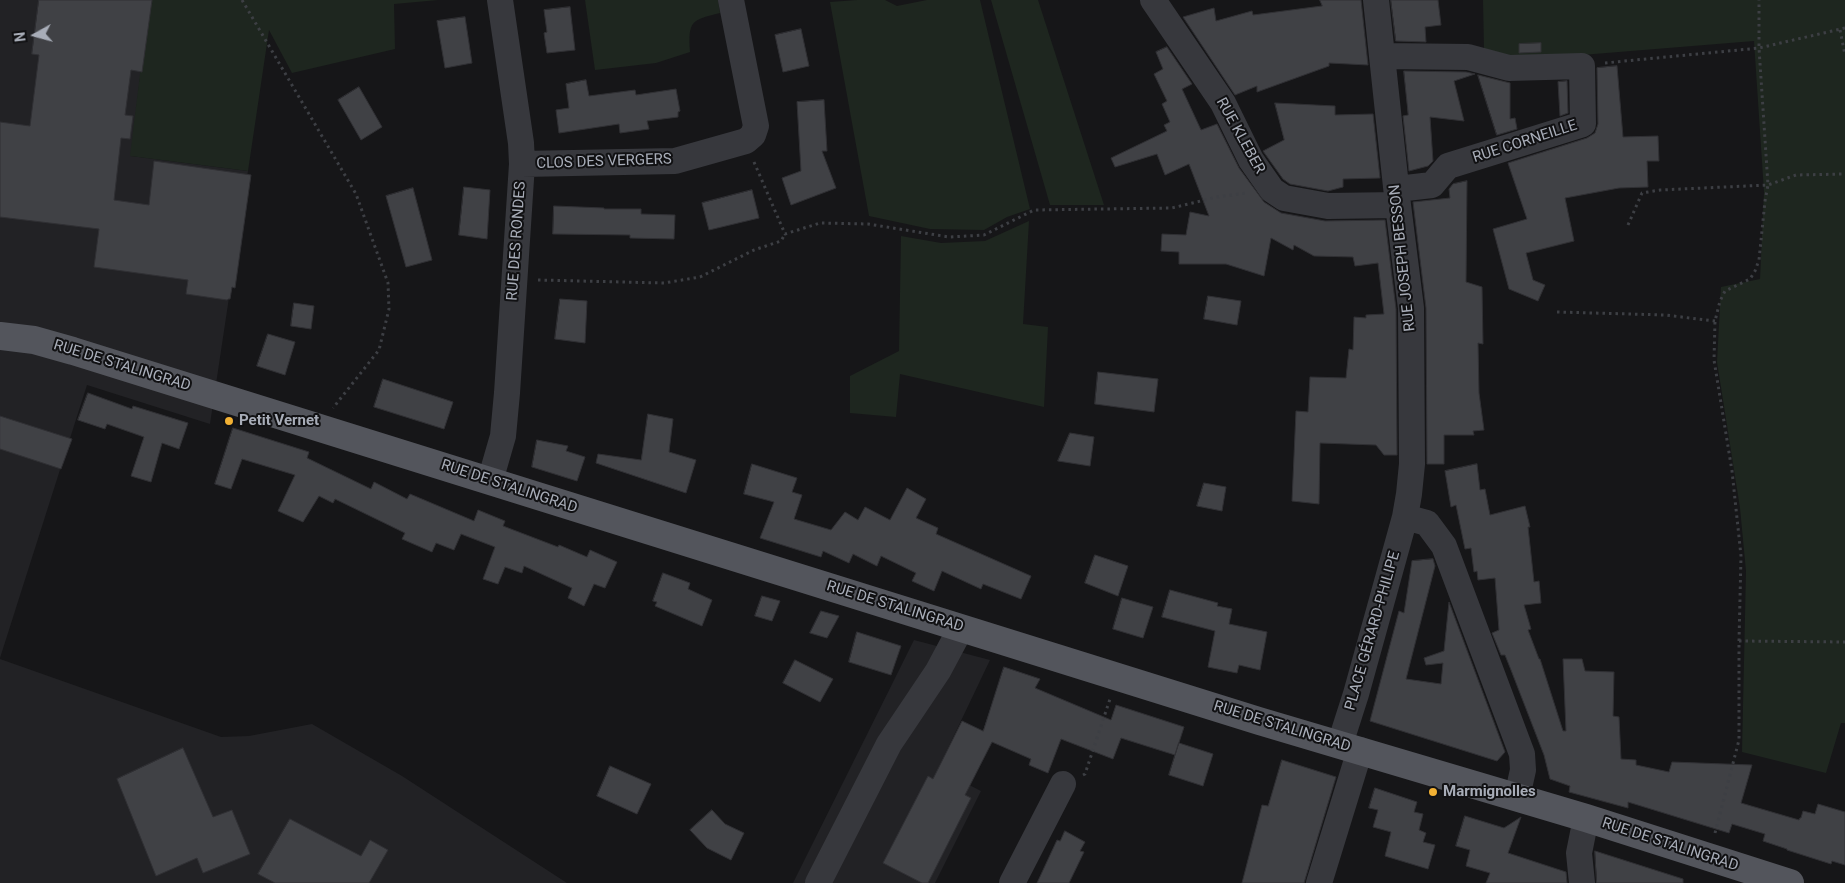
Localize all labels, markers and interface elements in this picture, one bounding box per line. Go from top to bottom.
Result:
north arrow [10,10,60,60]
text: N [12,31,29,43]
street label: RUE KLEBER [1212,95,1268,177]
street label: RUE CORNEILLE [1471,117,1579,167]
street label: CLOS DES VERGERS [536,151,672,173]
street label: RUE DES RONDES [504,181,530,301]
street label: RUE JOSEPH BESSON [1386,184,1420,332]
street label: RUE DE STALINGRAD [51,337,193,395]
place label: Petit Vernet [239,412,319,430]
marker: Petit Vernet [223,415,235,427]
street label: RUE DE STALINGRAD [439,456,579,518]
street label: PLACE GÉRARD-PHILIPE [1342,549,1404,713]
street label: RUE DE STALINGRAD [824,578,966,636]
street label: RUE DE STALINGRAD [1211,698,1353,756]
place label: Marmignolles [1443,783,1536,801]
marker: Marmignolles [1427,786,1439,798]
street label: RUE DE STALINGRAD [1600,814,1740,876]

